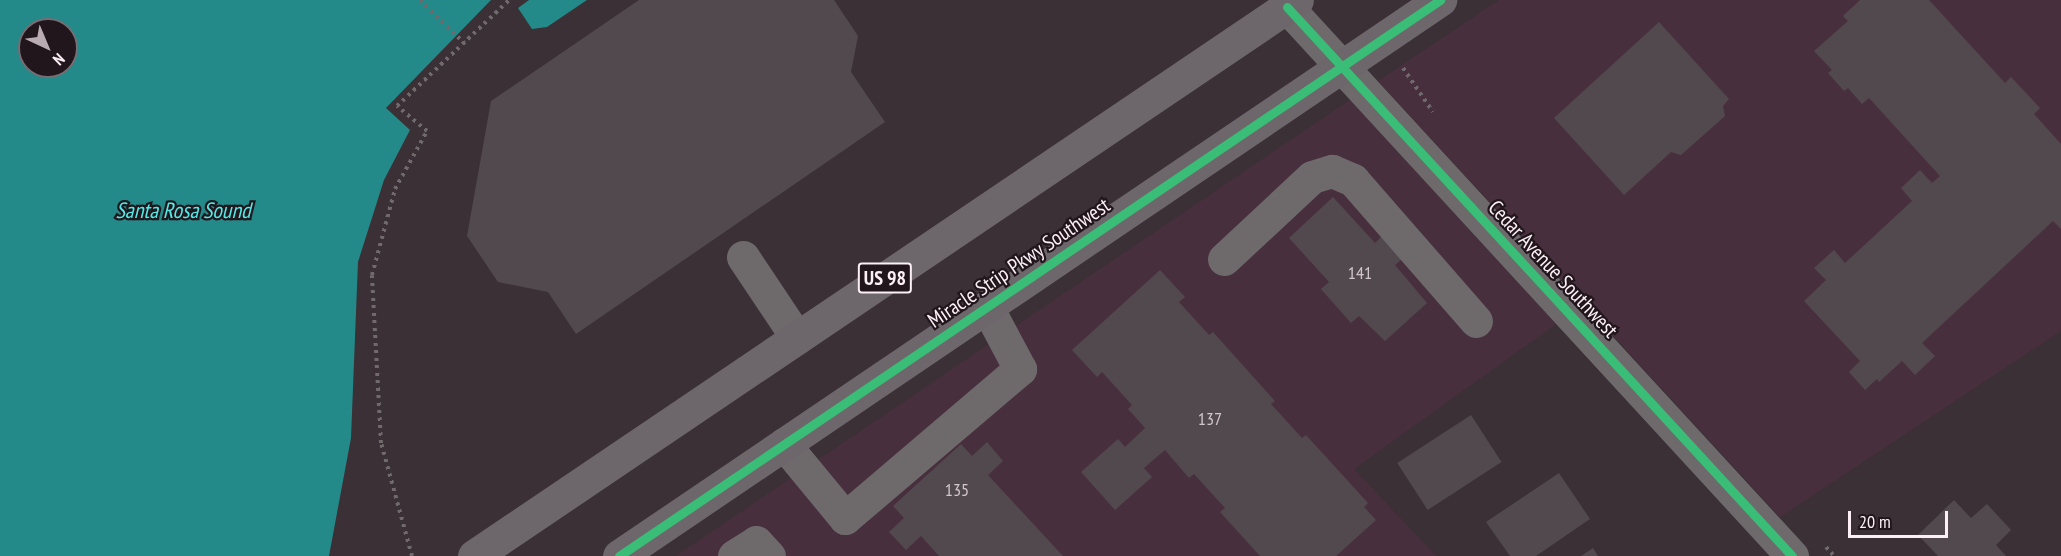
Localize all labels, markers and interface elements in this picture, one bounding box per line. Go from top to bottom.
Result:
north arrow [18,18,78,78]
text: N [49,49,69,70]
street label: Miracle Strip Pkwy Southwest [923,193,1115,333]
street label: Cedar Avenue Southwest [1483,195,1623,343]
water label: Santa Rosa Sound [115,198,251,224]
road number: US 98 [856,261,914,295]
house number: 141 [1348,262,1372,284]
house number: 137 [1198,408,1222,430]
house number: 135 [945,479,969,501]
scale bar [1851,499,1952,537]
text: 20 m [1859,510,1891,533]

